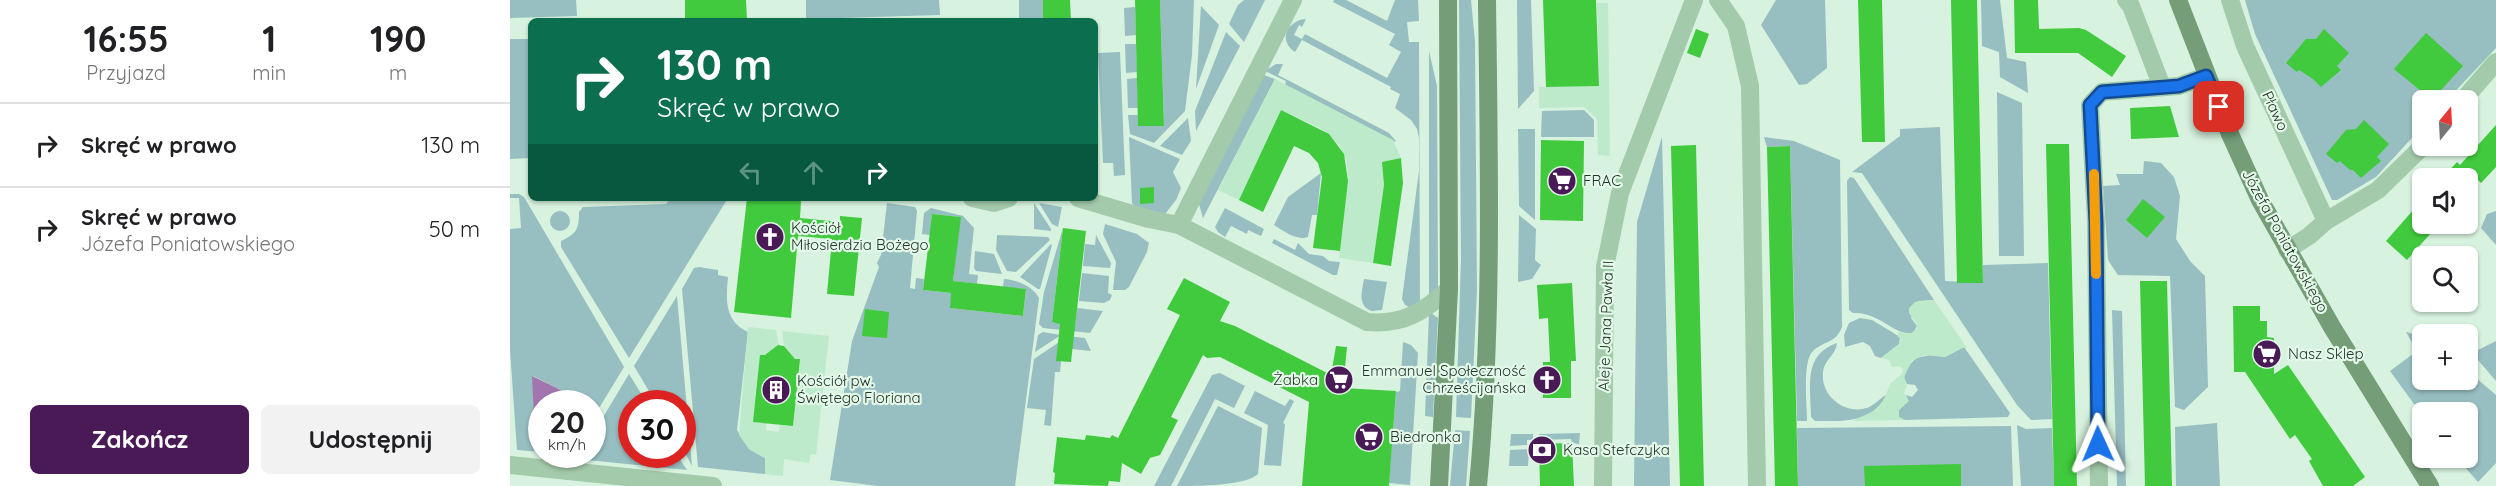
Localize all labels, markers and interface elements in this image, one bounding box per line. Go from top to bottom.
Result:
text: 16:55 [84,16,169,61]
text: 1 [262,16,276,61]
text: 190 [370,16,426,61]
text: 130 m [657,38,772,91]
icon: right [558,42,636,120]
text: Przyjazd [86,60,166,85]
text: min [252,60,286,85]
text: m [389,60,407,85]
pin [2193,81,2244,132]
street label: Pławo [2258,88,2293,134]
text: Skręć w prawo [657,90,840,124]
icon: arrive [2202,90,2235,123]
north arrow [2412,90,2478,156]
map controls [2412,90,2478,468]
icon: right [30,129,63,162]
text: Skręć w prawo [81,131,237,159]
text: 130 m [421,131,480,159]
icon: left [734,156,767,189]
icon: ahead [797,156,830,189]
icon: right [860,156,893,189]
supermarket icon: FRAC [1546,165,1578,197]
street label: Józefa Poniatowskiego [2238,166,2333,316]
button: sound [2412,168,2478,234]
place label: FRAC [1583,171,1621,190]
text: Skręć w prawo [81,203,237,231]
icon: right [30,213,63,246]
text: 50 m [429,215,480,243]
place label: Kościół Miłosierdzia Bożego [791,218,929,254]
church icon: Kościół Miłosierdzia Bożego [754,221,786,253]
text: Józefa Poniatowskiego [81,231,295,256]
button: search [2412,246,2478,312]
street label: Aleje Jana Pawła II [1594,260,1617,392]
button: + [2412,324,2478,390]
supermarket icon: Nasz Sklep [2251,338,2283,370]
place label: Nasz Sklep [2288,344,2364,363]
place label: Emmanuel Społeczność Chrześcijańska [1362,361,1526,397]
supermarket icon: Żabka [1323,364,1355,396]
church icon: Emmanuel Społeczność Chrześcijańska [1531,364,1563,396]
place label: Żabka [1273,370,1318,389]
place label: Kościół pw. Świętego Floriana [797,371,921,407]
building icon: Kościół pw. Świętego Floriana [760,374,792,406]
speed limit sign: 30 [618,390,696,468]
button: − [2412,402,2478,468]
text: 20 [549,403,585,441]
button: Zakończ [30,405,249,474]
button: Udostępnij [261,405,480,474]
position arrow [2066,412,2130,476]
supermarket icon: Biedronka [1353,421,1385,453]
place label: Biedronka [1390,427,1461,446]
bank icon: Kasa Stefczyka [1526,434,1558,466]
text: km/h [548,435,586,454]
place label: Kasa Stefczyka [1563,440,1670,459]

